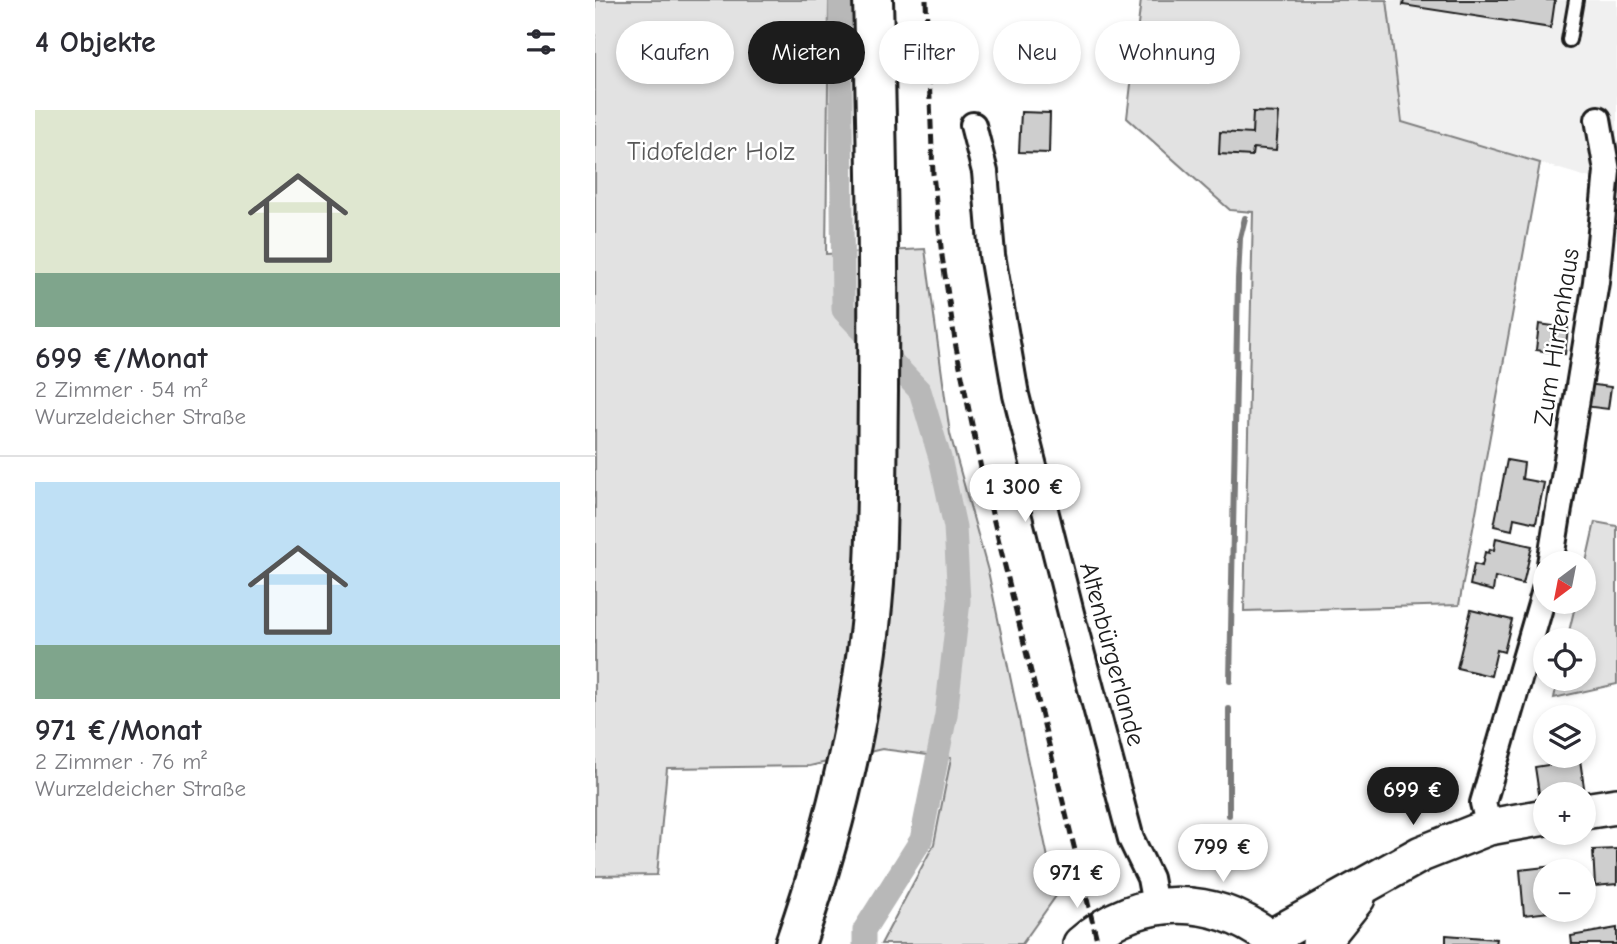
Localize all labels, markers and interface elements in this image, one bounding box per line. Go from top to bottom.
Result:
chip: Kaufen [616,21,734,84]
chip: Mieten [748,21,865,84]
chip: Filter [879,21,979,84]
chip: Neu [993,21,1081,84]
chip: Wohnung [1095,21,1240,84]
icon: filters [522,23,560,61]
text: 4 Objekte [35,25,156,60]
park label: Tidofelder Holz [627,137,795,167]
icon: home [235,155,361,281]
street label: Zum Hirtenhaus [1528,246,1586,428]
text: 699 €/Monat [35,341,208,376]
text: 2 Zimmer · 54 m² [35,376,207,403]
text: Wurzeldeicher Straße [35,403,246,430]
pin: 1 300 € [960,464,1090,524]
text: 1 300 € [986,473,1064,500]
icon: home [235,527,361,653]
north arrow [1533,551,1596,614]
map controls [1533,551,1596,922]
street label: Altenbürgerlande [1073,559,1151,749]
button: locate [1533,628,1596,691]
button: layers [1533,705,1596,768]
text: 971 €/Monat [35,713,202,748]
text: 2 Zimmer · 76 m² [35,748,207,775]
pin: 699 € [1364,768,1462,827]
text: Wurzeldeicher Straße [35,775,246,802]
text: 699 € [1383,776,1443,803]
button: + [1533,782,1596,845]
pin: 799 € [1174,824,1272,884]
text: 799 € [1194,833,1252,860]
pin: 971 € [1028,850,1126,910]
text: 971 € [1049,859,1105,886]
button: − [1533,859,1596,922]

